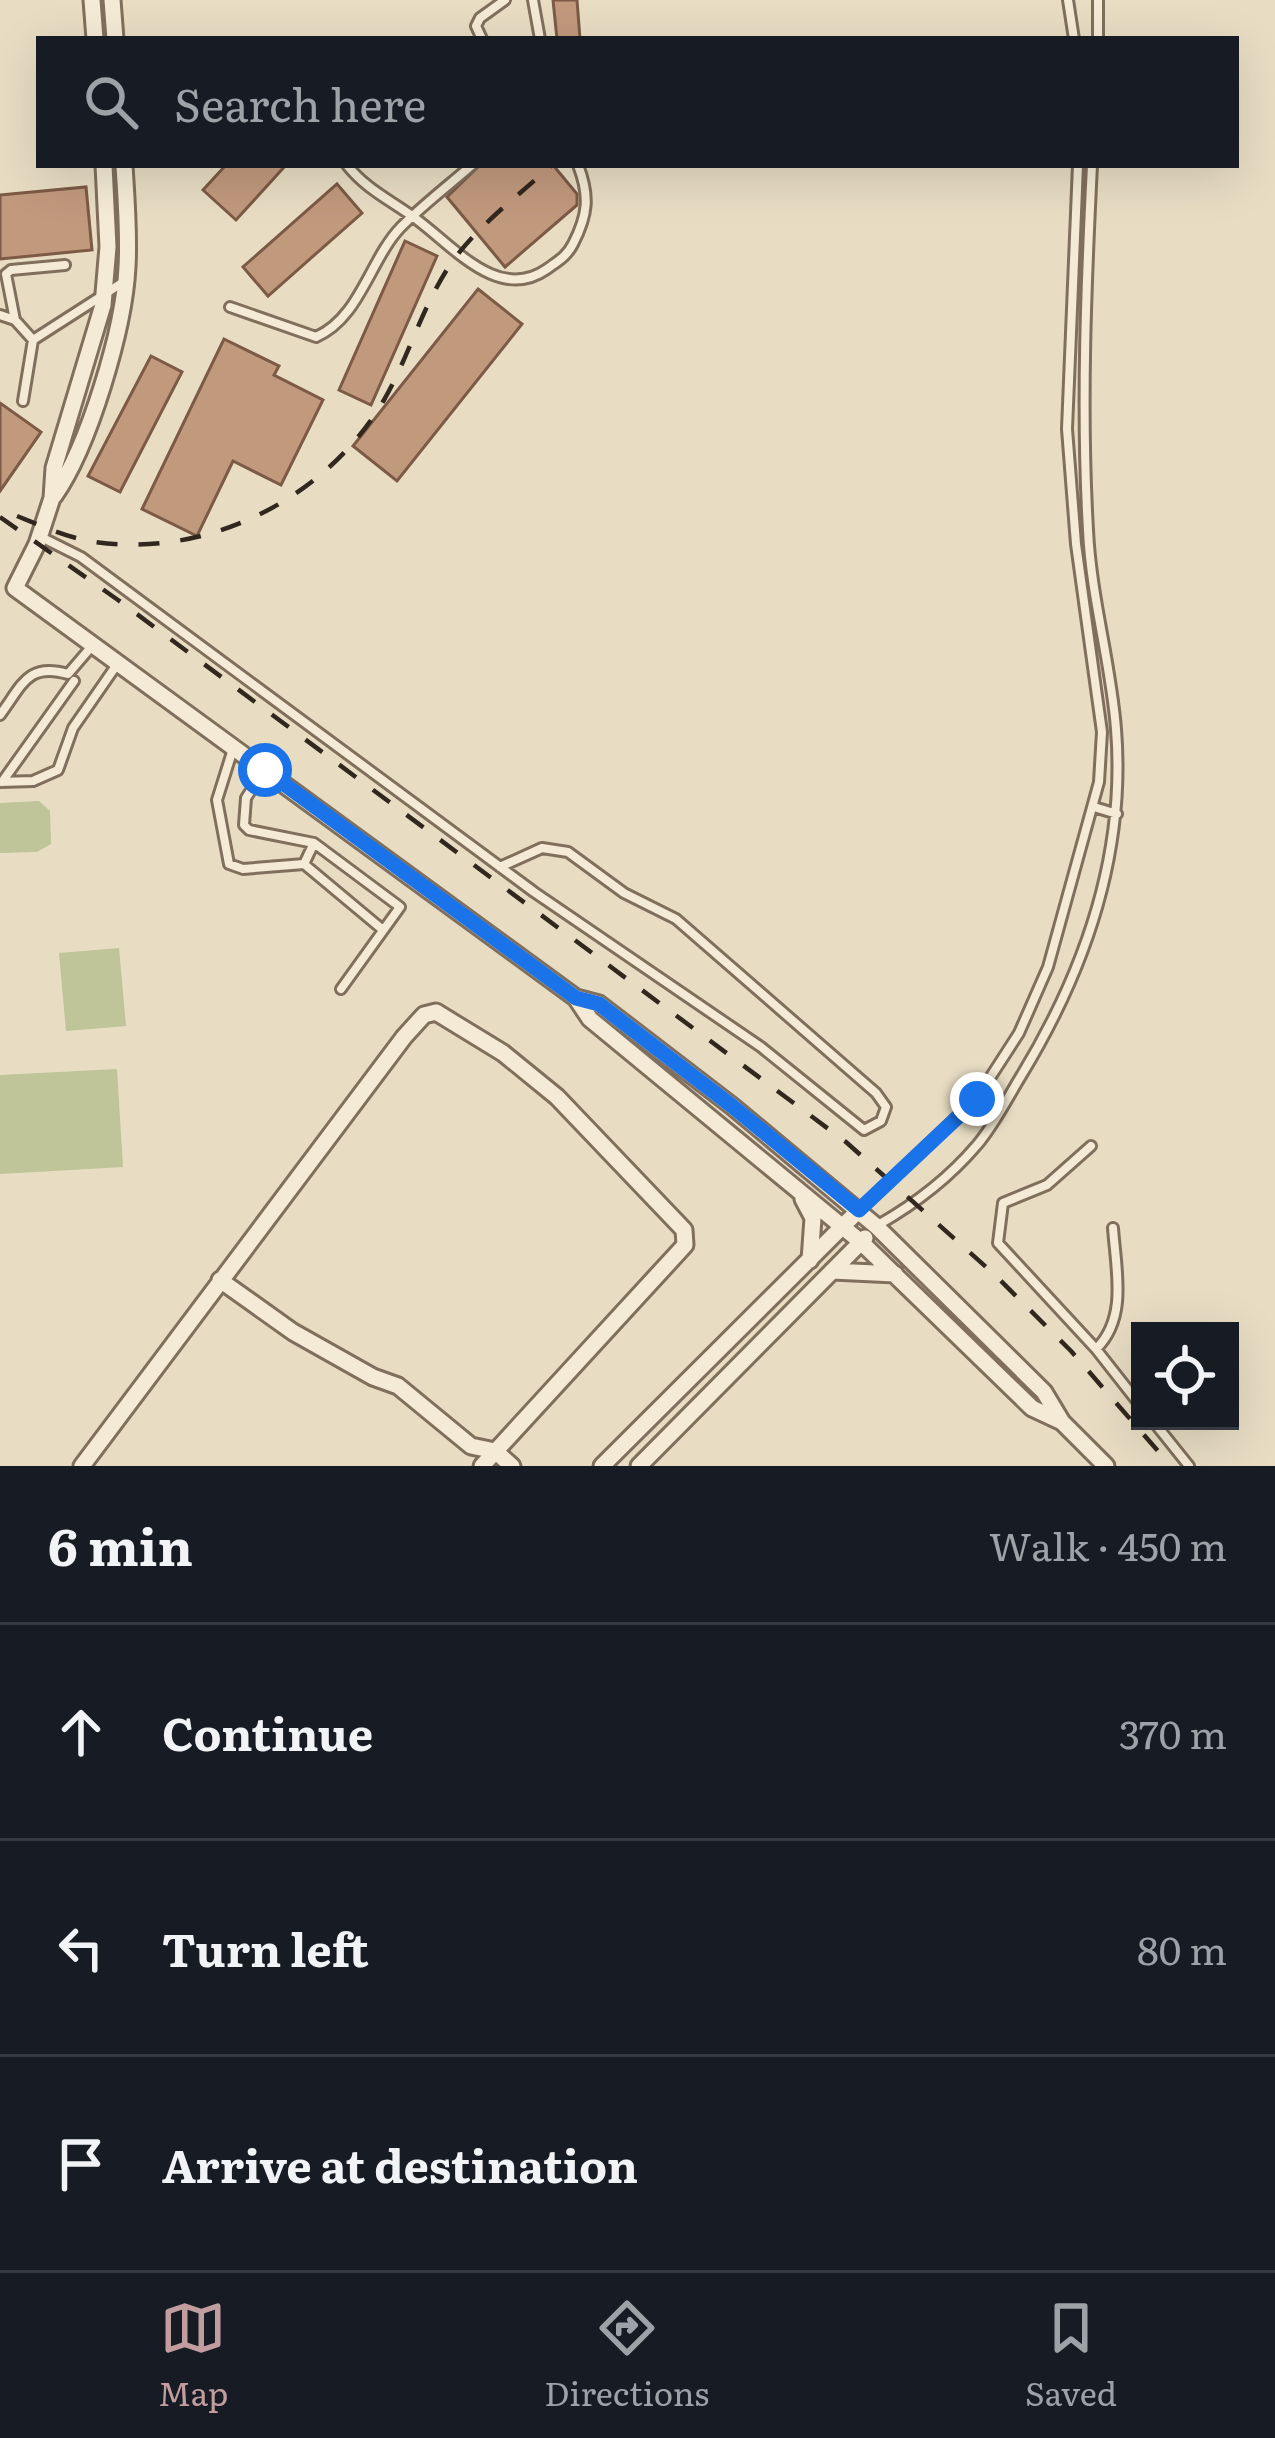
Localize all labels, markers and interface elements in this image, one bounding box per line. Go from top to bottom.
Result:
search box [36,36,1239,168]
icon: search [78,69,144,135]
text: Search here [174,69,426,136]
route start [238,743,292,797]
route end [950,1072,1004,1126]
map controls [1131,1322,1239,1430]
button: locate [1131,1322,1239,1430]
text: 6 min [48,1506,193,1582]
text: Walk · 450 m [989,1515,1227,1573]
text: Continue [162,1698,373,1765]
icon: ahead [48,1699,114,1765]
text: 370 m [1119,1703,1227,1761]
text: Turn left [162,1914,369,1981]
icon: left [48,1915,114,1981]
text: 80 m [1137,1919,1227,1977]
text: Arrive at destination [162,2130,638,2197]
icon: arrive [48,2131,114,2197]
tab: Map [158,2295,228,2416]
tab: Directions [544,2295,709,2416]
tab: Saved [1025,2295,1117,2416]

